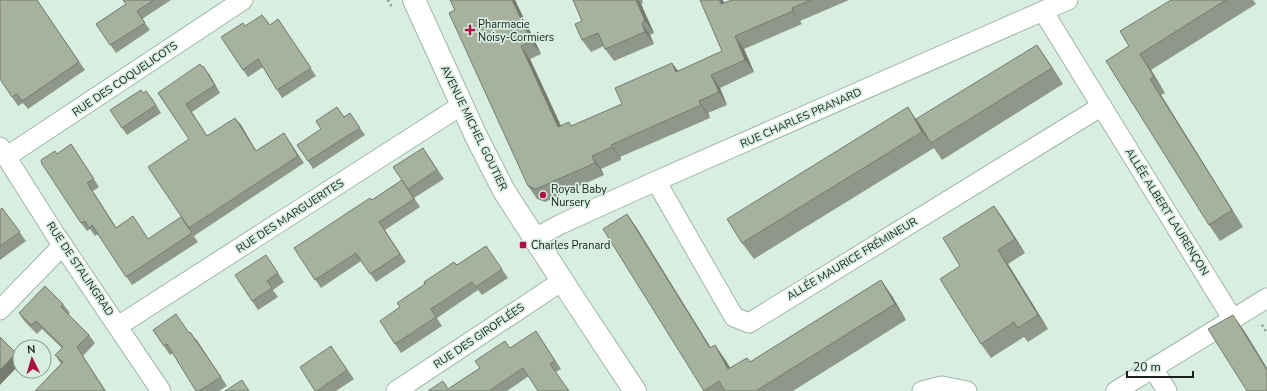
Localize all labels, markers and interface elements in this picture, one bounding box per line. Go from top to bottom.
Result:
place label: Pharmacie Noisy-Cormiers [478,17,554,45]
marker: Pharmacie Noisy-Cormiers [465,25,475,35]
street label: RUE DES COQUELICOTS [69,38,181,120]
street label: AVENUE MICHEL GOUTIER [437,63,511,194]
street label: RUE CHARLES PRANARD [738,84,864,152]
street label: ALLÉE ALBERT LAURENÇON [1122,145,1213,278]
street label: RUE DES MARGUERITES [233,175,347,257]
place label: Royal Baby Nursery [551,182,607,210]
marker: Royal Baby Nursery [538,190,548,200]
street label: ALLÉE MAURICE FRÉMINEUR [783,213,921,304]
street label: RUE DE STALINGRAD [43,219,117,319]
place label: Charles Pranard [531,238,611,253]
marker: Charles Pranard [518,240,528,250]
street label: RUE DES GIROFLÉES [430,299,528,372]
north arrow [12,339,52,379]
text: N [26,342,36,357]
scale bar [1127,353,1193,379]
text: 20 m [1133,359,1161,375]

